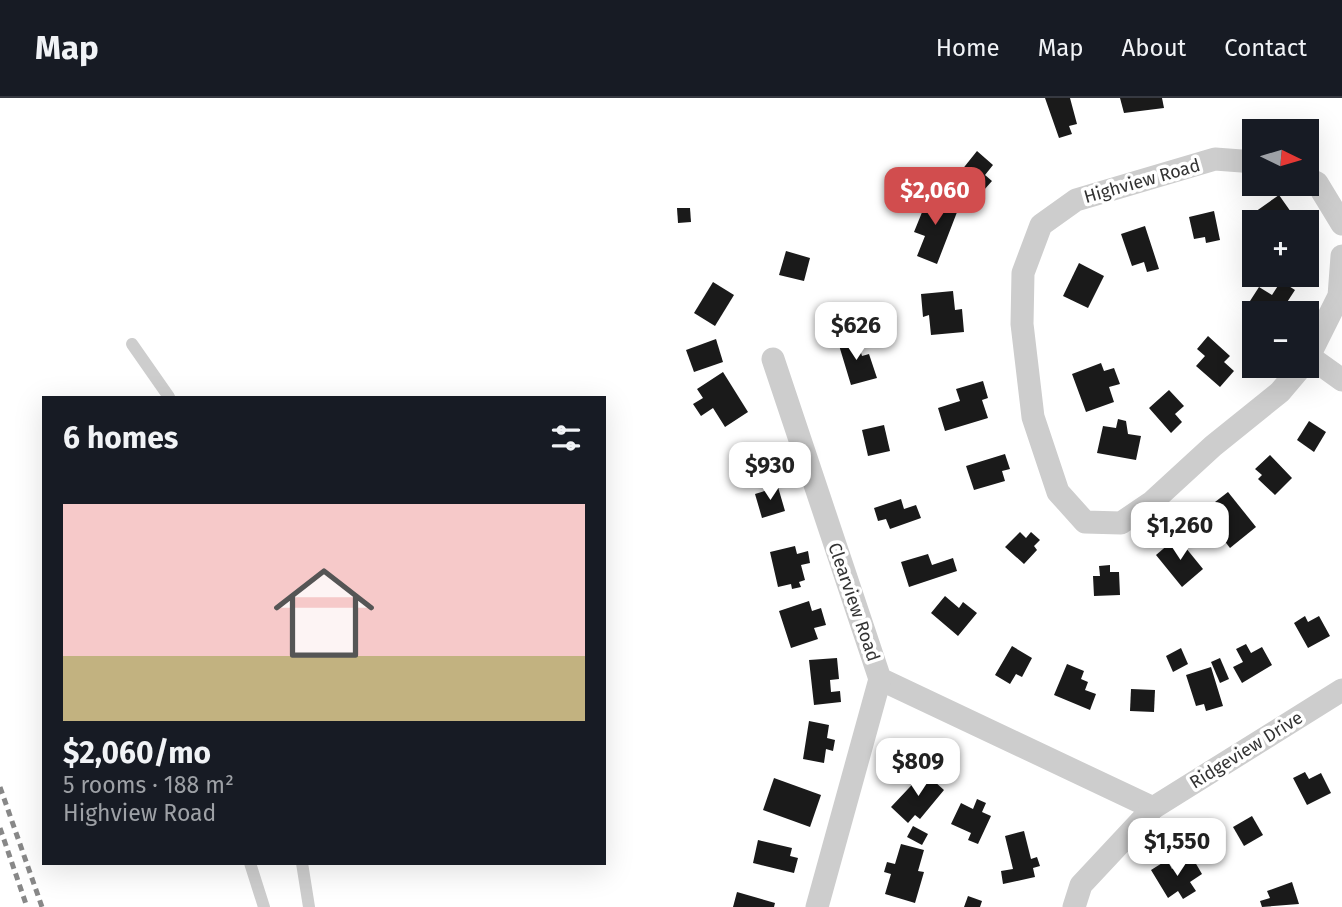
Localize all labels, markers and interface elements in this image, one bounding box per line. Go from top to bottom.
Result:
text: Map [35,28,99,68]
text: Home [936,34,1000,62]
text: Map [1038,34,1084,62]
text: About [1122,34,1186,62]
text: Contact [1224,34,1307,62]
north arrow [1242,119,1320,196]
map controls [1242,119,1319,378]
street label: Highview Road [1081,154,1203,208]
pin: $2,060 [878,167,992,227]
text: $2,060 [900,176,970,204]
button: + [1242,210,1319,287]
button: − [1242,301,1319,378]
pin: $626 [815,302,897,362]
text: $626 [831,311,881,339]
icon: filters [547,419,585,457]
text: 6 homes [63,420,178,456]
pin: $930 [729,442,811,502]
text: $930 [745,451,795,479]
pin: $1,260 [1123,503,1237,562]
text: $1,260 [1147,511,1213,539]
street label: Clearview Road [823,540,885,664]
icon: home [261,550,387,676]
street label: Ridgeview Drive [1185,706,1307,794]
text: $2,060/mo [63,735,211,771]
pin: $809 [877,738,959,798]
text: $809 [892,747,944,775]
text: 5 rooms · 188 m² [63,771,234,799]
text: Highview Road [63,799,216,827]
pin: $1,550 [1120,818,1234,878]
text: $1,550 [1144,827,1210,855]

